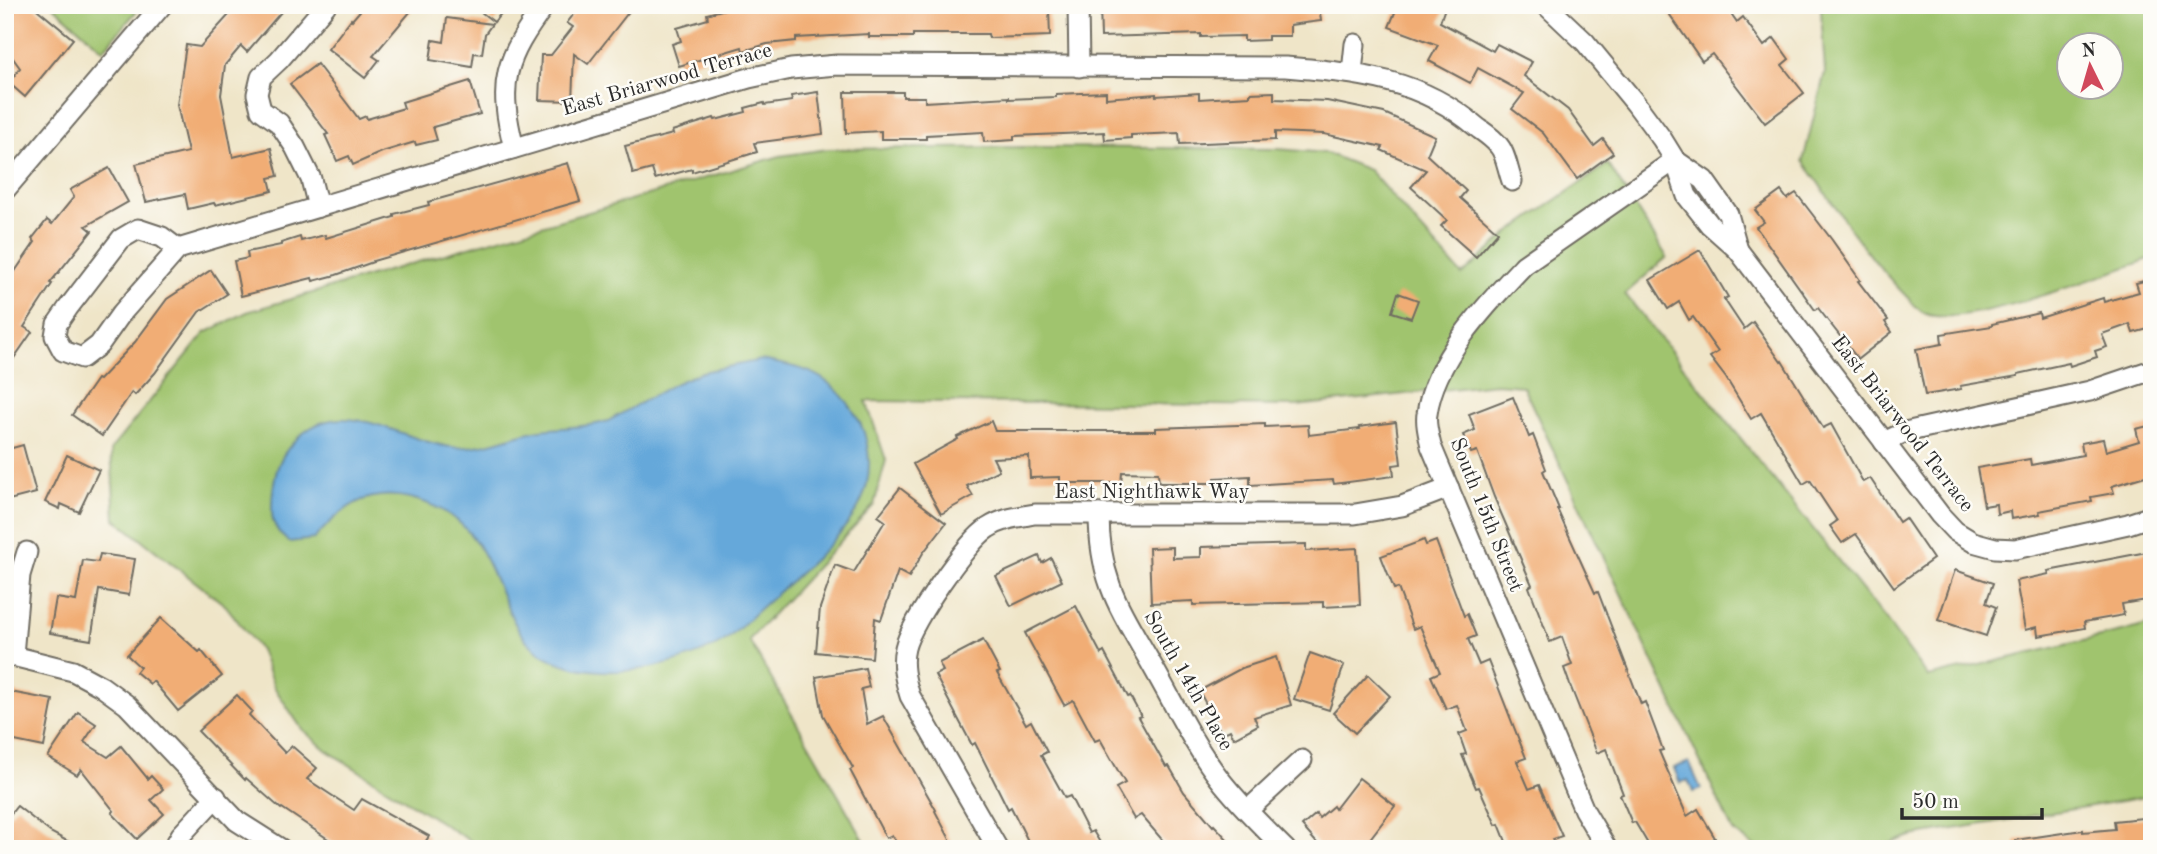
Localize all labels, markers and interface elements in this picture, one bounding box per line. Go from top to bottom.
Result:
north arrow [2056,32,2126,102]
street label: East Briarwood Terrace [560,40,774,120]
text: N [2081,41,2097,62]
street label: East Briarwood Terrace [1827,332,1977,516]
street label: South 15th Street [1446,435,1526,595]
street label: East Nighthawk Way [1054,482,1250,503]
street label: South 14th Place [1140,608,1236,754]
scale bar [1902,777,2042,821]
text: 50 m [1912,792,1959,813]

